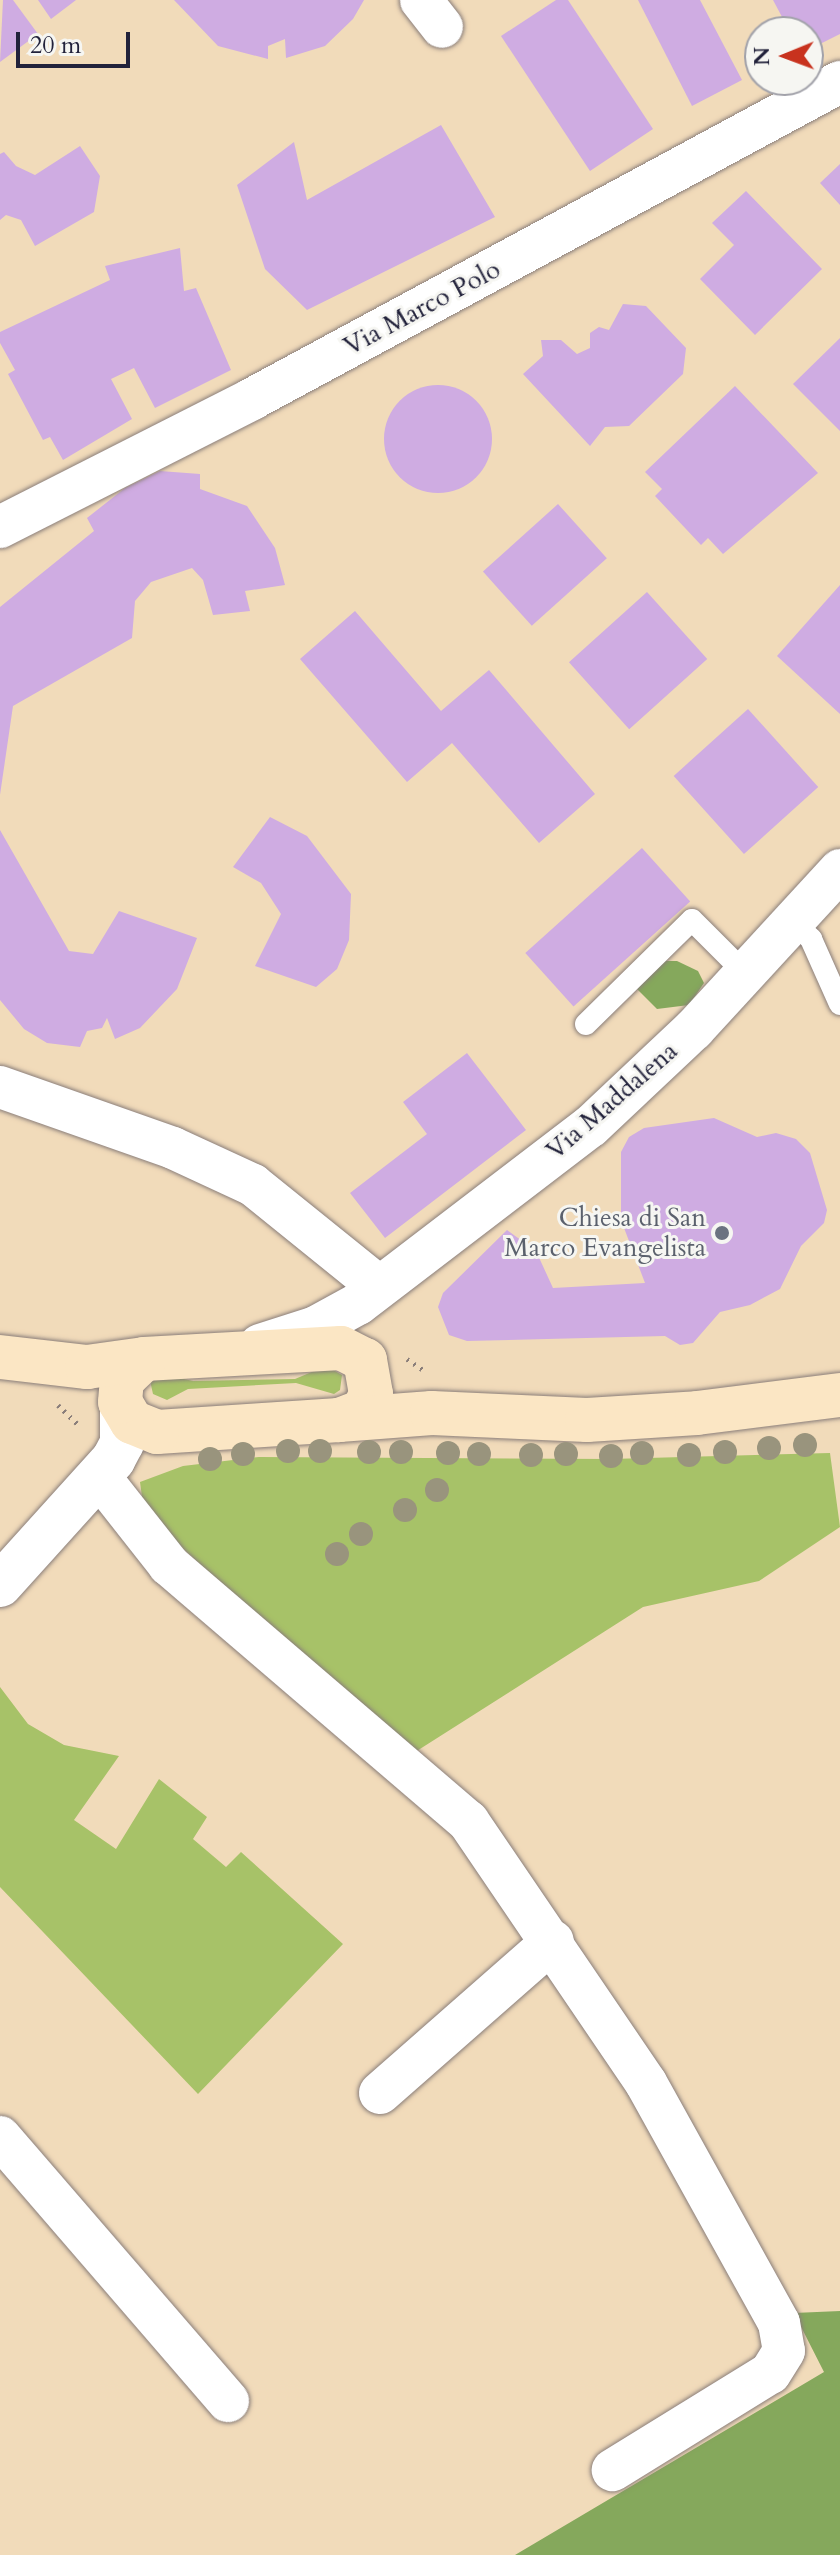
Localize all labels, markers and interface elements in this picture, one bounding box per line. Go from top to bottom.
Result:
scale bar [20,16,134,66]
north arrow [744,16,824,96]
text: 20 m [30,29,81,62]
text: N [747,47,777,66]
street label: Via Marco Polo [338,254,506,362]
street label: Via Maddalena [540,1036,684,1166]
place label: Chiesa di San Marco Evangelista [504,1202,706,1264]
marker: Chiesa di San Marco Evangelista [713,1224,731,1242]

